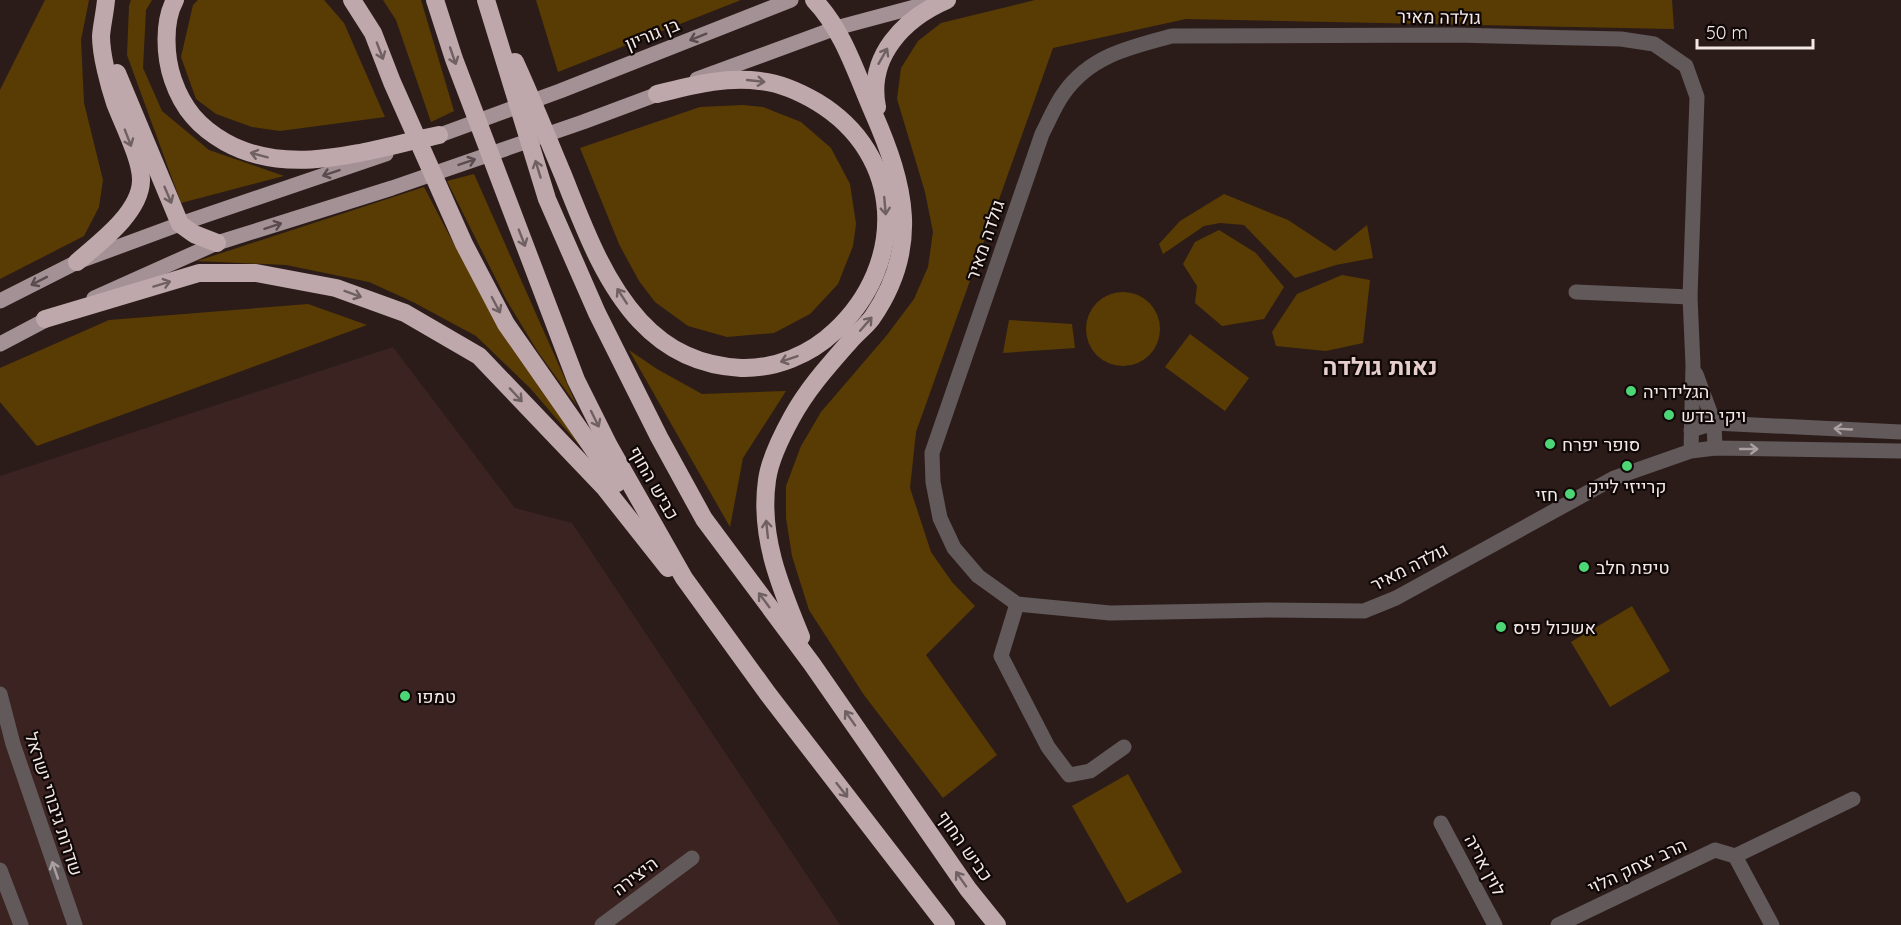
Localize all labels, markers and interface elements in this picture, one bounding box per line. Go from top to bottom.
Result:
street label: גולדה מאיר [1397,5,1481,29]
scale bar [1697,12,1812,50]
street label: בן גוריון [621,13,683,55]
text: 50 m [1706,21,1748,44]
one-way arrow [689,32,707,43]
one-way arrow [375,41,386,60]
one-way arrow [449,46,460,65]
one-way arrow [878,48,890,65]
one-way arrow [745,76,765,87]
one-way arrow [124,128,135,147]
one-way arrow [250,149,269,160]
one-way arrow [457,156,476,167]
one-way arrow [532,160,543,179]
one-way arrow [322,168,341,179]
one-way arrow [163,185,174,203]
one-way arrow [879,196,890,215]
street label: גולדה מאיר [961,197,1009,283]
one-way arrow [263,219,282,230]
one-way arrow [517,228,528,247]
one-way arrow [30,276,48,287]
one-way arrow [152,278,171,289]
one-way arrow [615,288,627,305]
one-way arrow [343,290,362,301]
one-way arrow [491,295,502,313]
one-way arrow [859,316,873,331]
district label: נאות גולדה [1323,351,1437,381]
one-way arrow [780,355,799,366]
place label: הגלידריה [1643,380,1709,403]
marker: הגלידריה [1624,384,1638,398]
one-way arrow [509,387,524,402]
place label: ויקי בדש [1681,404,1746,427]
marker: ויקי בדש [1662,408,1676,422]
one-way arrow [590,409,602,427]
one-way arrow [1833,423,1853,434]
place label: סופר יפרח [1562,433,1640,456]
marker: סופר יפרח [1543,437,1557,451]
street label: כביש החוף [624,442,684,524]
one-way arrow [1739,443,1759,455]
marker: קרייזי לייק [1620,459,1634,473]
place label: קרייזי לייק [1588,475,1666,498]
place label: חזי [1535,483,1558,506]
marker: חזי [1563,487,1577,501]
one-way arrow [761,520,772,540]
street label: גולדה מאיר [1367,538,1452,596]
place label: טיפת חלב [1596,556,1670,579]
marker: טיפת חלב [1577,560,1591,574]
one-way arrow [758,592,771,608]
place label: אשכול פיס [1513,616,1596,639]
marker: אשכול פיס [1494,620,1508,634]
place label: טמפו [417,685,456,708]
marker: טמפו [398,689,412,703]
one-way arrow [844,711,856,727]
street label: שדרות גיבורי ישראל [20,729,88,879]
one-way arrow [836,782,849,798]
street label: כביש החוף [932,806,998,886]
street label: לוין אריה [1459,830,1511,900]
street label: הרב יצחק הלוי [1584,833,1690,899]
street label: היצירה [608,852,662,900]
one-way arrow [49,861,60,880]
one-way arrow [955,871,967,887]

